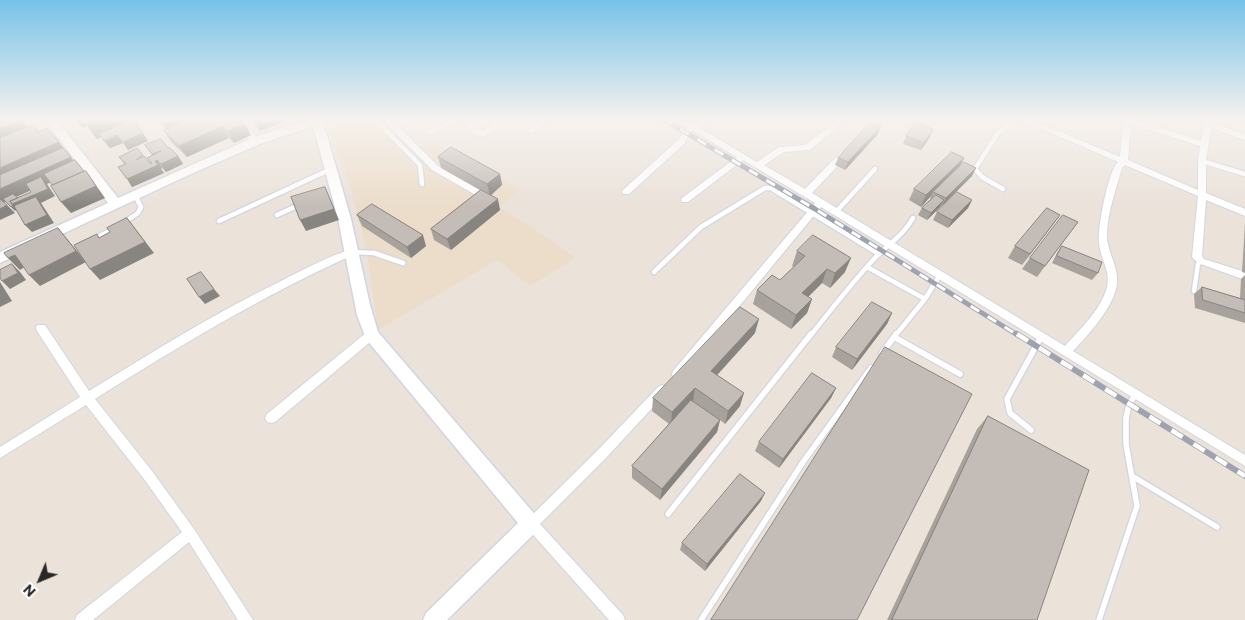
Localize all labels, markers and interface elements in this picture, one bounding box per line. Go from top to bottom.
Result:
north arrow [15,555,65,605]
text: N [19,581,39,601]

